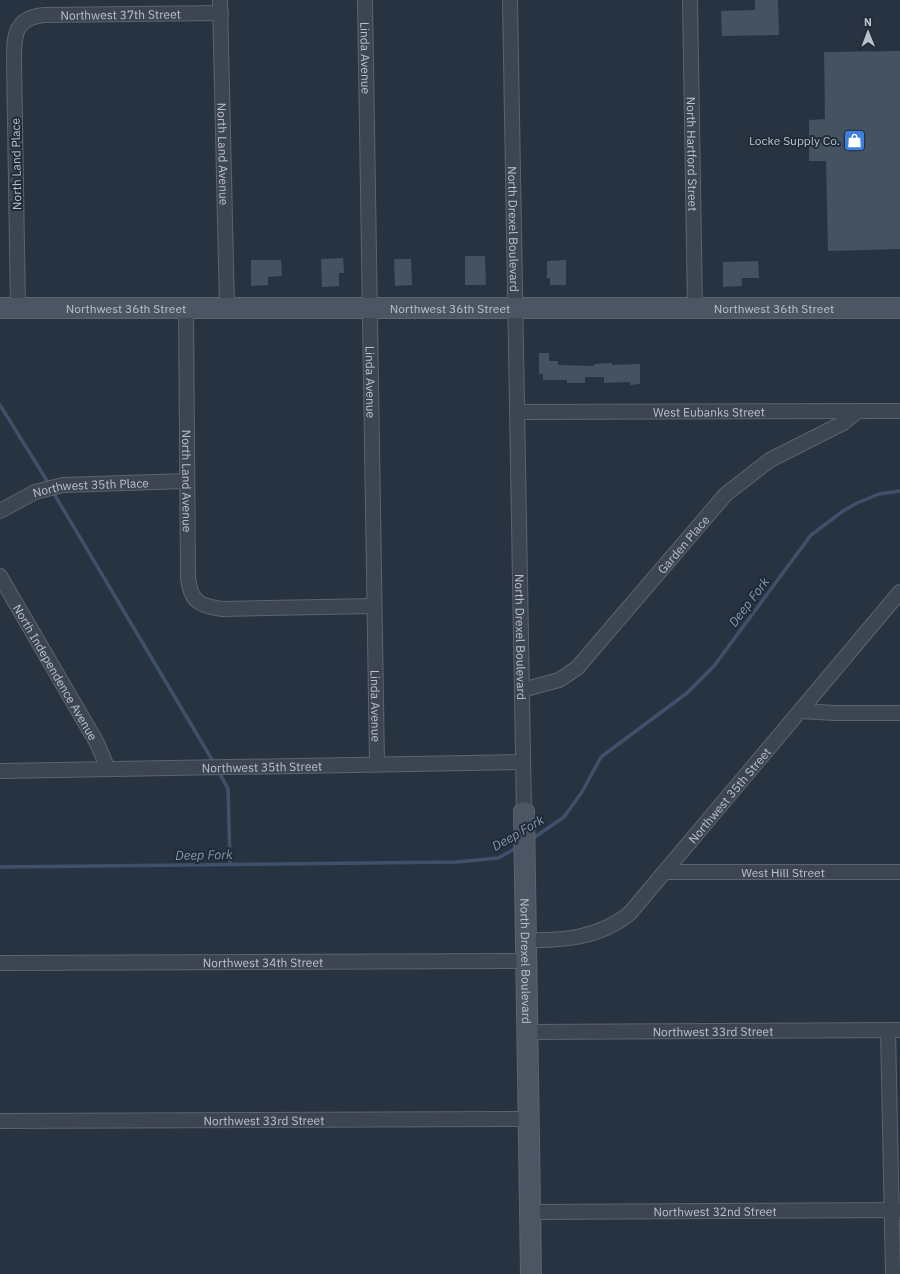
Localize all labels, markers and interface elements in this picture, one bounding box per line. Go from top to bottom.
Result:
street label: Northwest 37th Street [60,6,181,22]
north arrow [848,12,888,52]
text: N [864,15,872,29]
street label: Linda Avenue [358,22,374,95]
street label: North Hartford Street [684,97,701,211]
street label: North Land Avenue [215,102,232,206]
street label: North Land Place [8,117,24,210]
shop icon: Locke Supply Co. [842,127,868,153]
place label: Locke Supply Co. [749,133,840,148]
street label: North Drexel Boulevard [505,166,523,292]
street label: Northwest 36th Street [66,301,186,316]
street label: Northwest 36th Street [390,301,510,316]
street label: Northwest 36th Street [714,301,834,316]
street label: Linda Avenue [363,346,379,419]
street label: West Eubanks Street [653,404,765,419]
street label: North Land Avenue [179,430,195,533]
street label: Northwest 35th Place [31,475,149,500]
street label: Garden Place [654,512,712,576]
street label: North Drexel Boulevard [512,574,530,700]
water label: Deep Fork [725,574,773,630]
street label: North Independence Avenue [10,601,101,743]
street label: Linda Avenue [368,670,384,743]
street label: Northwest 35th Street [685,744,774,846]
street label: Northwest 35th Street [202,758,322,775]
water label: Deep Fork [489,811,547,855]
water label: Deep Fork [175,846,233,864]
street label: West Hill Street [741,865,825,880]
street label: North Drexel Boulevard [518,898,535,1024]
street label: Northwest 34th Street [203,954,323,970]
street label: Northwest 33rd Street [653,1023,773,1039]
street label: Northwest 33rd Street [204,1112,324,1128]
street label: Northwest 32nd Street [653,1203,777,1219]

